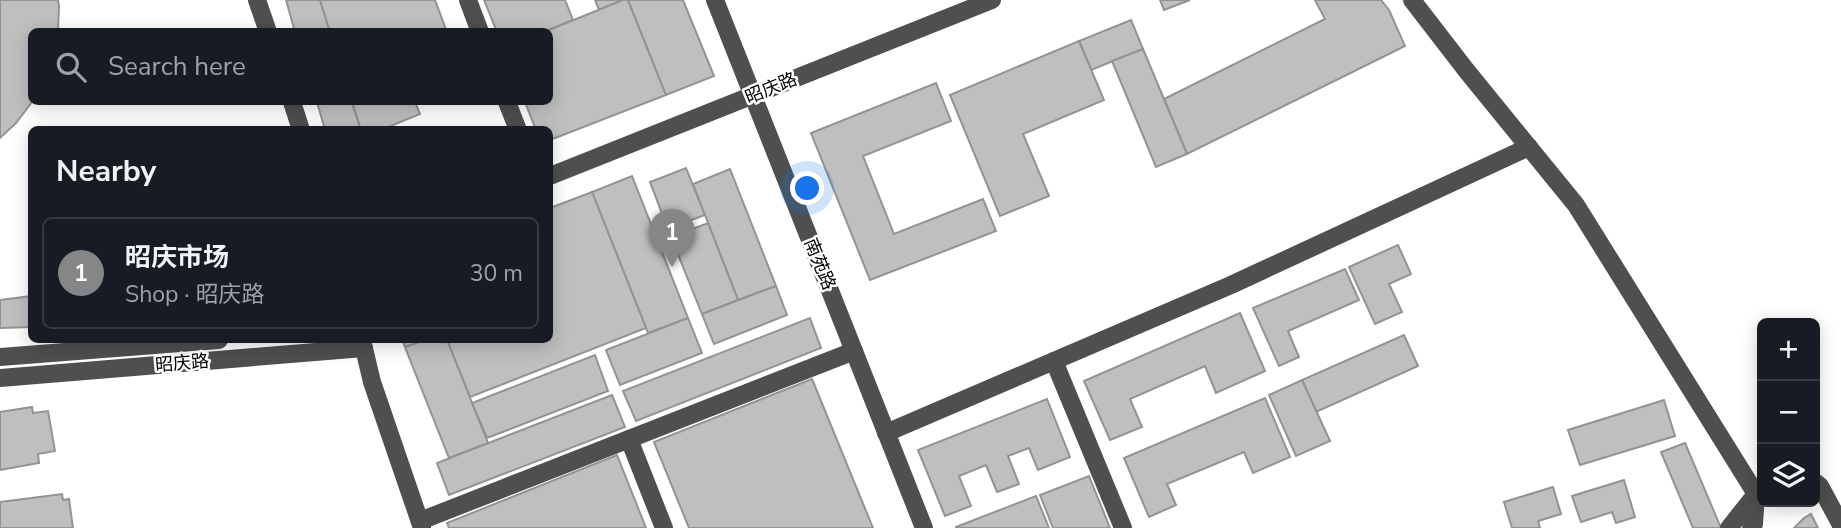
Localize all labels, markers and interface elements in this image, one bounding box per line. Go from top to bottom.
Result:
search box [28,28,553,105]
icon: search [52,48,90,86]
text: Search here [108,49,246,84]
street label: 昭庆路 [741,67,801,109]
text: Nearby [56,151,156,192]
your location [790,171,824,205]
pin: 1 [649,209,695,267]
street label: 南苑路 [799,234,841,294]
text: 昭庆市场 [125,240,229,275]
text: 1 [74,258,88,289]
text: 30 m [470,258,523,289]
text: Shop · 昭庆路 [125,279,264,310]
map controls [1757,318,1820,507]
button: + [1757,318,1820,381]
street label: 昭庆路 [154,349,210,377]
button: − [1757,381,1820,444]
button: layers [1757,444,1820,507]

